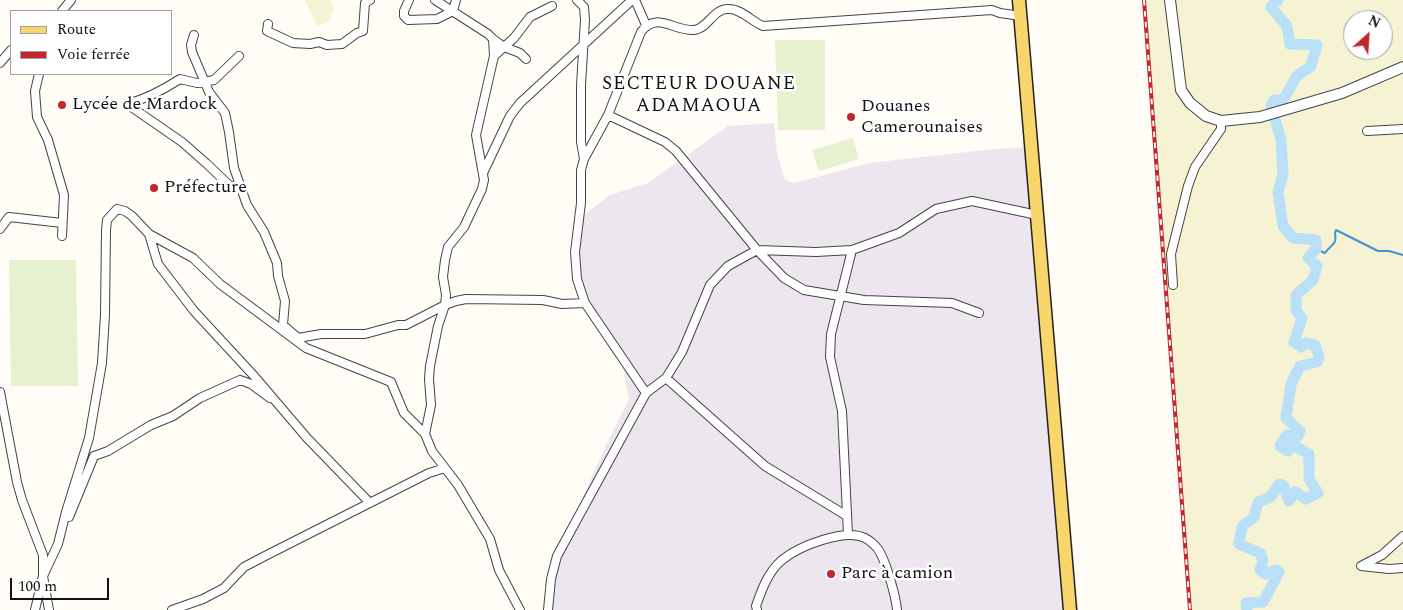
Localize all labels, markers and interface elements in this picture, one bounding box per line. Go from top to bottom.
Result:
legend [10,10,172,75]
north arrow [1343,10,1393,60]
text: N [1365,10,1384,34]
text: Route [57,18,96,41]
text: Voie ferrée [57,43,130,66]
district label: SECTEUR DOUANE ADAMAOUA [600,74,798,118]
place label: Lycée de Mardock [72,94,217,116]
place label: Douanes Camerounaises [861,96,983,138]
marker: Lycée de Mardock [56,99,68,111]
marker: Douanes Camerounaises [845,111,857,123]
place label: Préfecture [164,177,247,199]
marker: Préfecture [148,182,160,194]
place label: Parc à camion [841,563,953,585]
scale bar [12,568,111,600]
marker: Parc à camion [825,568,837,580]
text: 100 m [18,575,57,598]

